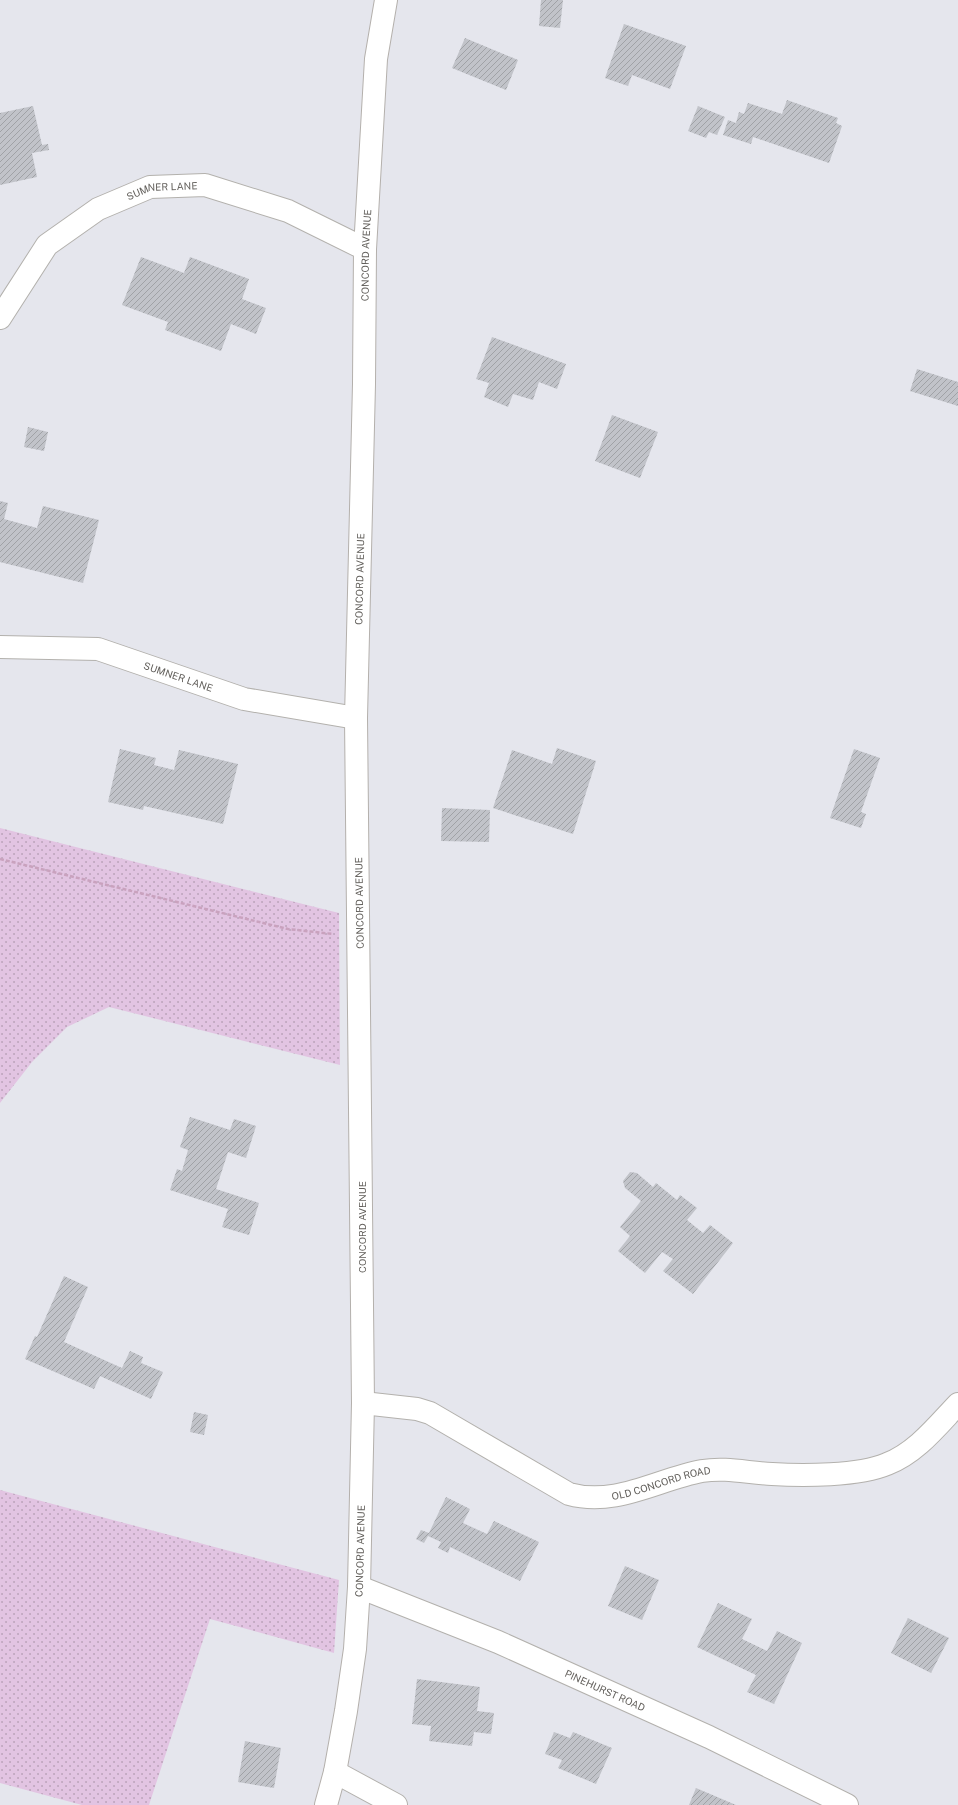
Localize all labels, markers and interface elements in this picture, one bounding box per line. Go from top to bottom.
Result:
street label: SUMNER LANE [125,179,198,202]
street label: CONCORD AVENUE [359,209,373,301]
street label: CONCORD AVENUE [352,533,366,625]
street label: SUMNER LANE [142,659,215,694]
street label: CONCORD AVENUE [352,857,366,949]
street label: CONCORD AVENUE [356,1181,368,1273]
street label: OLD CONCORD ROAD [611,1464,711,1502]
street label: CONCORD AVENUE [352,1505,367,1597]
street label: PINEHURST ROAD [563,1667,647,1714]

